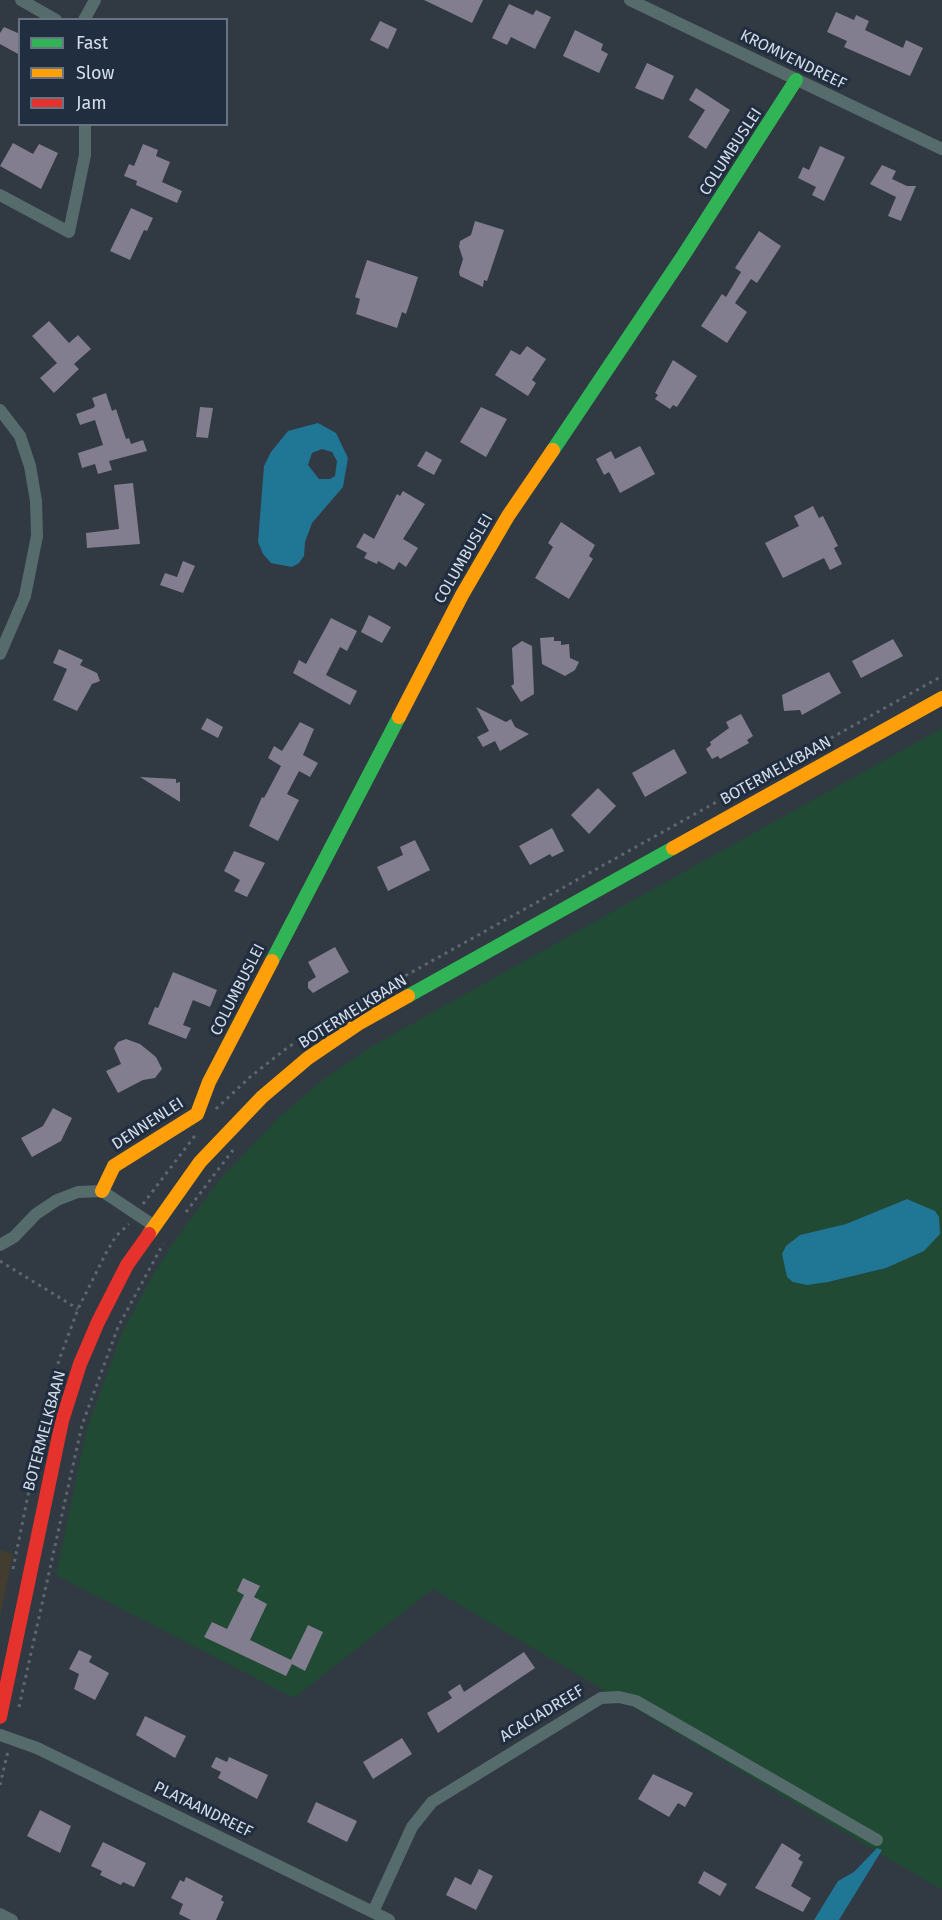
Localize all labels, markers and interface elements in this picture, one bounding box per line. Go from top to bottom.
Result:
legend [18,18,228,126]
street label: KROMVENDREEF [737,26,849,94]
text: Fast [76,32,108,54]
text: Slow [76,62,114,84]
text: Jam [76,92,107,114]
street label: COLUMBUSLEI [696,105,766,199]
street label: COLUMBUSLEI [431,511,497,607]
street label: BOTERMELKBAAN [717,733,835,809]
street label: COLUMBUSLEI [207,941,269,1039]
street label: BOTERMELKBAAN [295,971,411,1053]
street label: DENNENLEI [109,1094,187,1154]
street label: BOTERMELKBAAN [20,1369,70,1493]
street label: ACACIADREEF [496,1681,588,1747]
street label: PLATAANDREEF [151,1778,255,1842]

